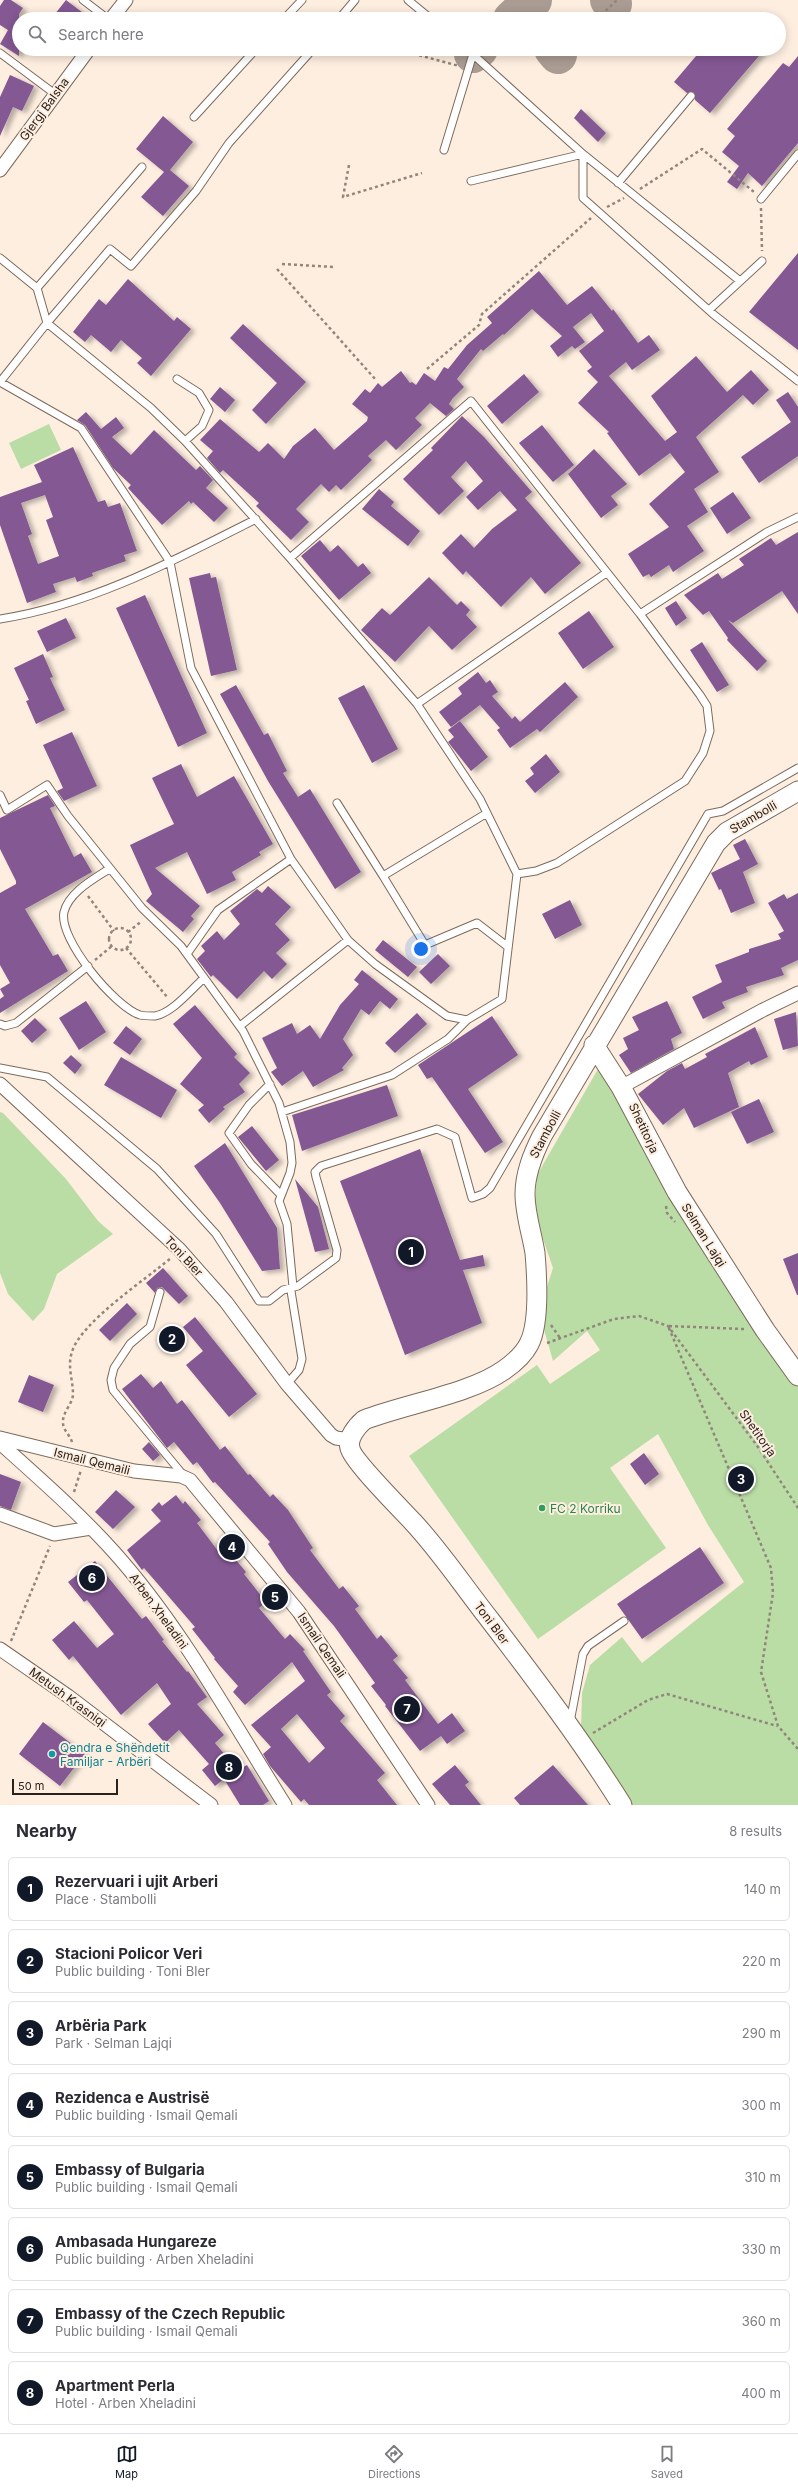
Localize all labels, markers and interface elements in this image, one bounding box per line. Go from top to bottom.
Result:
search box [12,12,786,56]
icon: search [26,23,48,45]
text: Search here [58,25,144,44]
street label: Gjergj Balsha [16,74,72,144]
street label: Stambolli [727,797,779,837]
your location [411,939,431,959]
street label: Shetitorja [626,1100,662,1156]
street label: Stambolli [526,1107,564,1161]
street label: Selman Lajqi [679,1200,729,1270]
street label: Toni Bler [162,1233,207,1280]
pin: 1 [398,1237,424,1267]
pin: 2 [159,1324,185,1354]
street label: Shetitorja [736,1407,780,1459]
street label: Ismail Qemaili [52,1444,132,1478]
pin: 3 [728,1464,754,1494]
place label: FC 2 Korriku [550,1501,621,1516]
marker: FC 2 Korriku [537,1503,547,1513]
pin: 4 [219,1532,245,1562]
pin: 6 [79,1563,105,1593]
street label: Arben Xheladini [126,1570,192,1652]
pin: 5 [262,1582,288,1612]
street label: Toni Bler [471,1599,513,1648]
street label: Ismail Qemali [295,1610,349,1680]
street label: Metush Krasniqi [27,1664,110,1730]
pin: 7 [394,1694,420,1724]
place label: Qendra e Shëndetit Familjar - Arbëri [60,1740,170,1769]
marker: Qendra e Shëndetit Familjar - Arbëri [47,1749,57,1759]
pin: 8 [216,1752,242,1782]
scale bar [12,1777,118,1796]
text: 50 m [18,1779,44,1793]
text: Nearby [16,1821,77,1841]
text: 8 results [729,1823,782,1839]
text: Rezervuari i ujit Arberi [55,1872,218,1891]
text: 1 [27,1881,33,1897]
text: 140 m [744,1881,781,1897]
text: Place · Stambolli [55,1891,156,1907]
text: Stacioni Policor Veri [55,1944,202,1963]
text: 2 [26,1953,34,1969]
text: 220 m [742,1953,781,1969]
text: Public building · Toni Bler [55,1963,210,1979]
text: Arbëria Park [55,2016,147,2035]
text: 3 [26,2025,34,2041]
text: 290 m [742,2025,781,2041]
text: Park · Selman Lajqi [55,2035,172,2051]
text: Rezidenca e Austrisë [55,2088,209,2107]
text: 4 [26,2097,34,2113]
text: 300 m [742,2097,781,2113]
text: Public building · Ismail Qemali [55,2107,238,2123]
text: Embassy of Bulgaria [55,2160,205,2179]
text: 5 [26,2169,34,2185]
text: 310 m [744,2169,781,2185]
text: Public building · Ismail Qemali [55,2179,238,2195]
text: Ambasada Hungareze [55,2232,217,2251]
text: 6 [26,2241,34,2257]
text: 330 m [742,2241,781,2257]
text: Public building · Arben Xheladini [55,2251,254,2267]
text: Embassy of the Czech Republic [55,2304,285,2323]
text: 7 [26,2313,34,2329]
text: 360 m [742,2313,781,2329]
text: Public building · Ismail Qemali [55,2323,238,2339]
text: Apartment Perla [55,2376,175,2395]
text: 8 [26,2385,34,2401]
text: 400 m [741,2385,781,2401]
text: Hotel · Arben Xheladini [55,2395,196,2411]
tab: Map [115,2443,138,2481]
tab: Directions [368,2443,421,2481]
tab: Saved [651,2443,683,2481]

